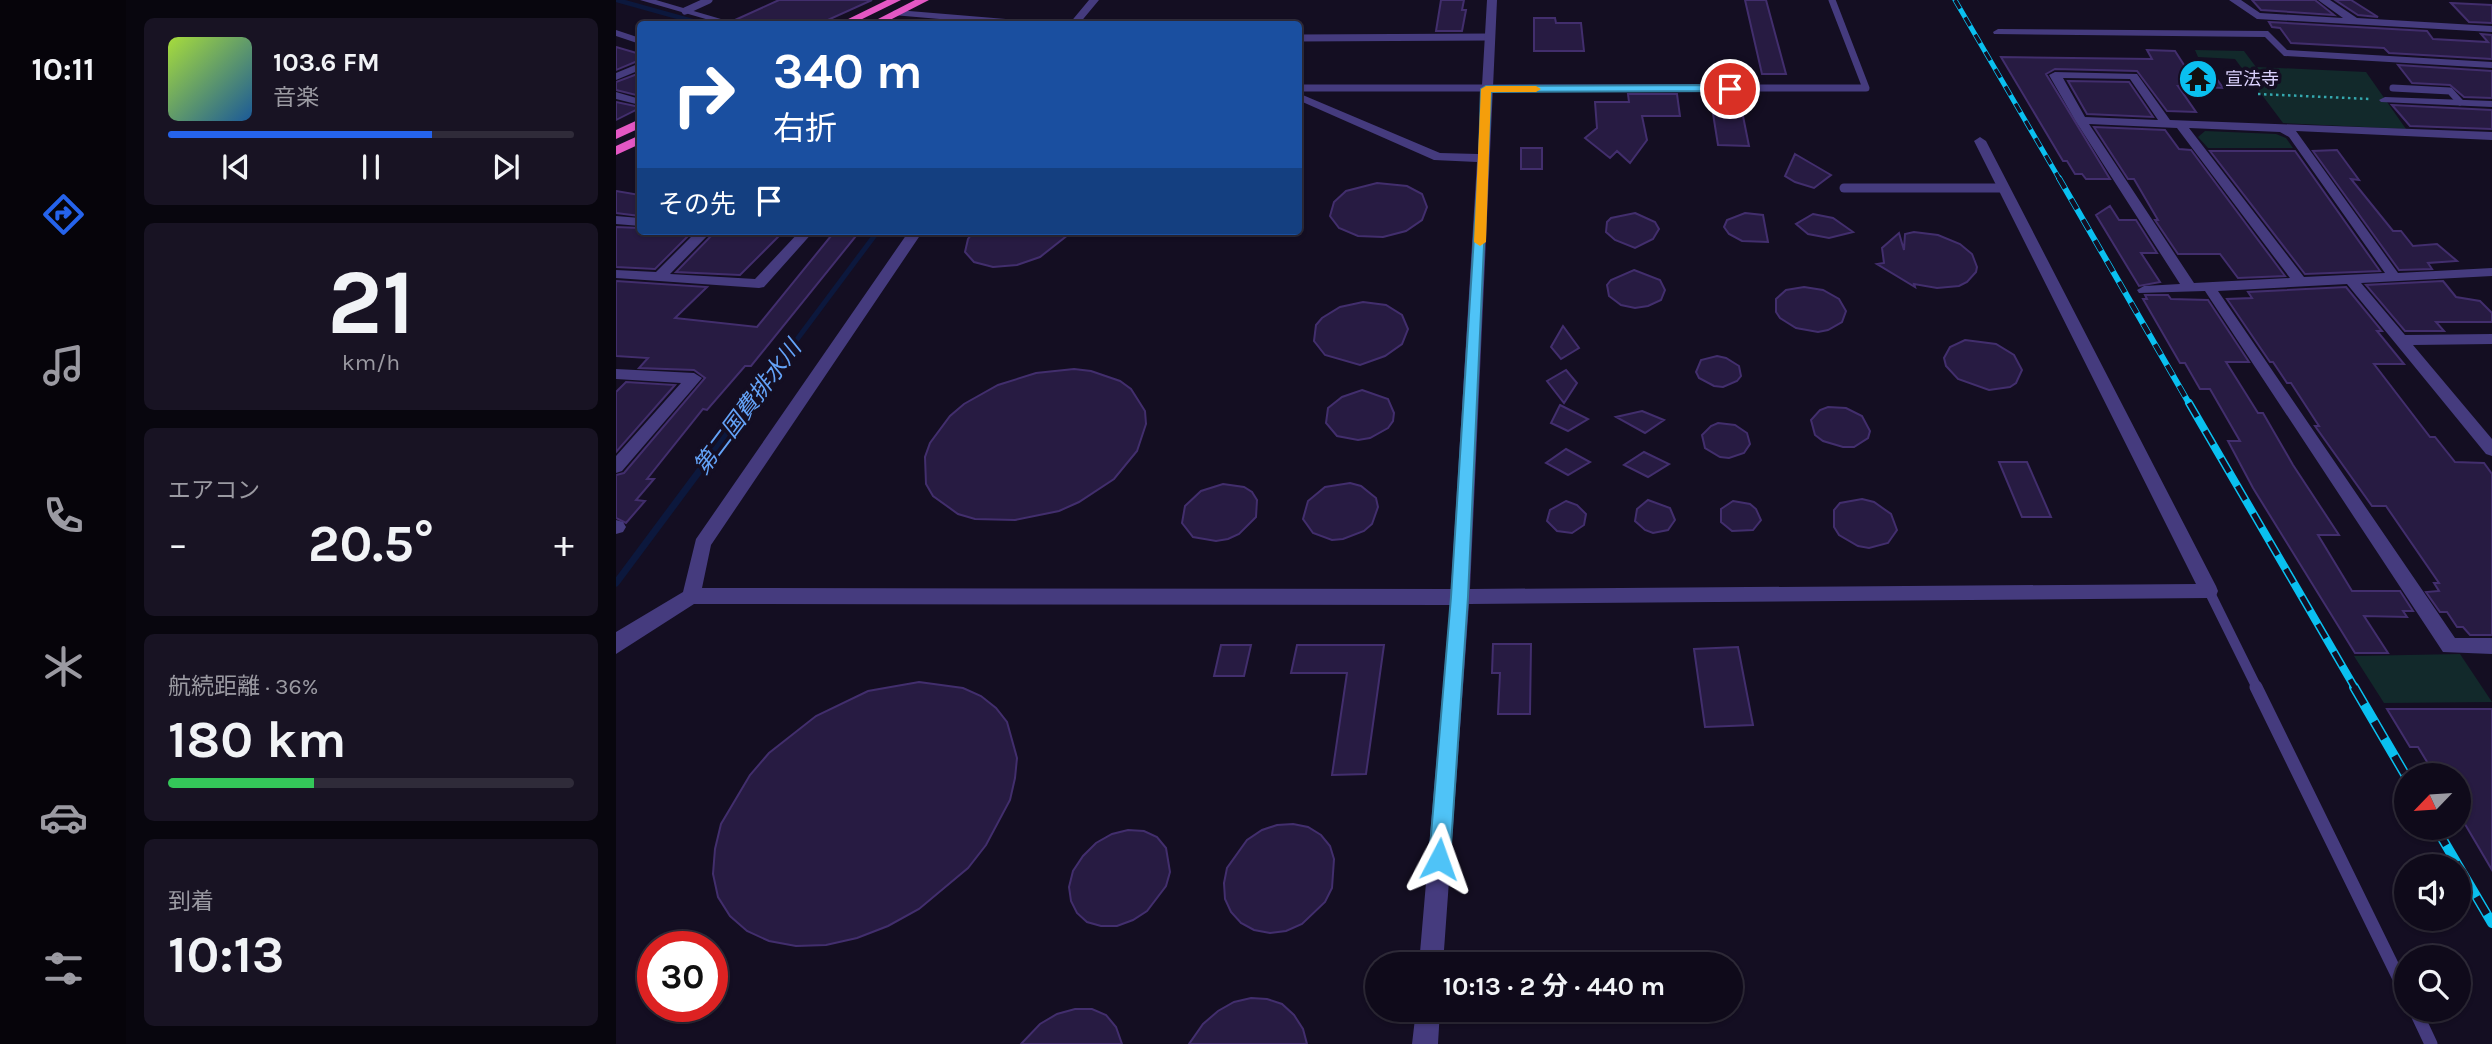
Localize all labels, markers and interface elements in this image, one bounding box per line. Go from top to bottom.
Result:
text: 340 m [773,43,923,100]
text: 103.6 FM [273,47,380,78]
icon: right [658,49,749,140]
text: 10:11 [31,51,95,88]
temple icon: 宣法寺 [2177,58,2219,100]
pin [1700,59,1760,119]
place label: 宣法寺 [2225,68,2279,90]
icon: arrive [1711,70,1749,108]
text: 音楽 [273,84,319,111]
text: 右折 [773,110,837,147]
icon: previous [217,148,255,186]
icon: pause [352,148,390,186]
icon: next [487,148,525,186]
icon: arrive [750,182,788,220]
text: その先 [658,189,736,220]
icon: directions [39,190,88,239]
text: 21 [327,250,415,356]
water label: 第二国費排水川 [688,332,808,480]
icon: music [39,341,88,390]
text: km/h [342,349,400,376]
text: エアコン [168,477,260,504]
icon: phone [39,491,88,540]
text: 20.5° [308,513,434,574]
text: − [168,522,188,567]
text: + [554,522,574,567]
icon: climate [39,642,88,691]
text: 航続距離 · 36% [168,673,318,700]
text: 180 km [168,709,346,770]
north arrow [2394,763,2471,840]
map controls [2394,763,2471,1022]
icon: car [39,793,88,842]
position arrow [1402,822,1476,896]
button: sound [2394,854,2471,931]
text: 到着 [168,888,214,915]
text: 10:13 [168,924,284,985]
speed limit sign: 30 [637,931,728,1022]
icon: filters [39,944,88,993]
button: search [2394,945,2471,1022]
text: 10:13 · 2 分 · 440 m [1443,971,1665,1002]

